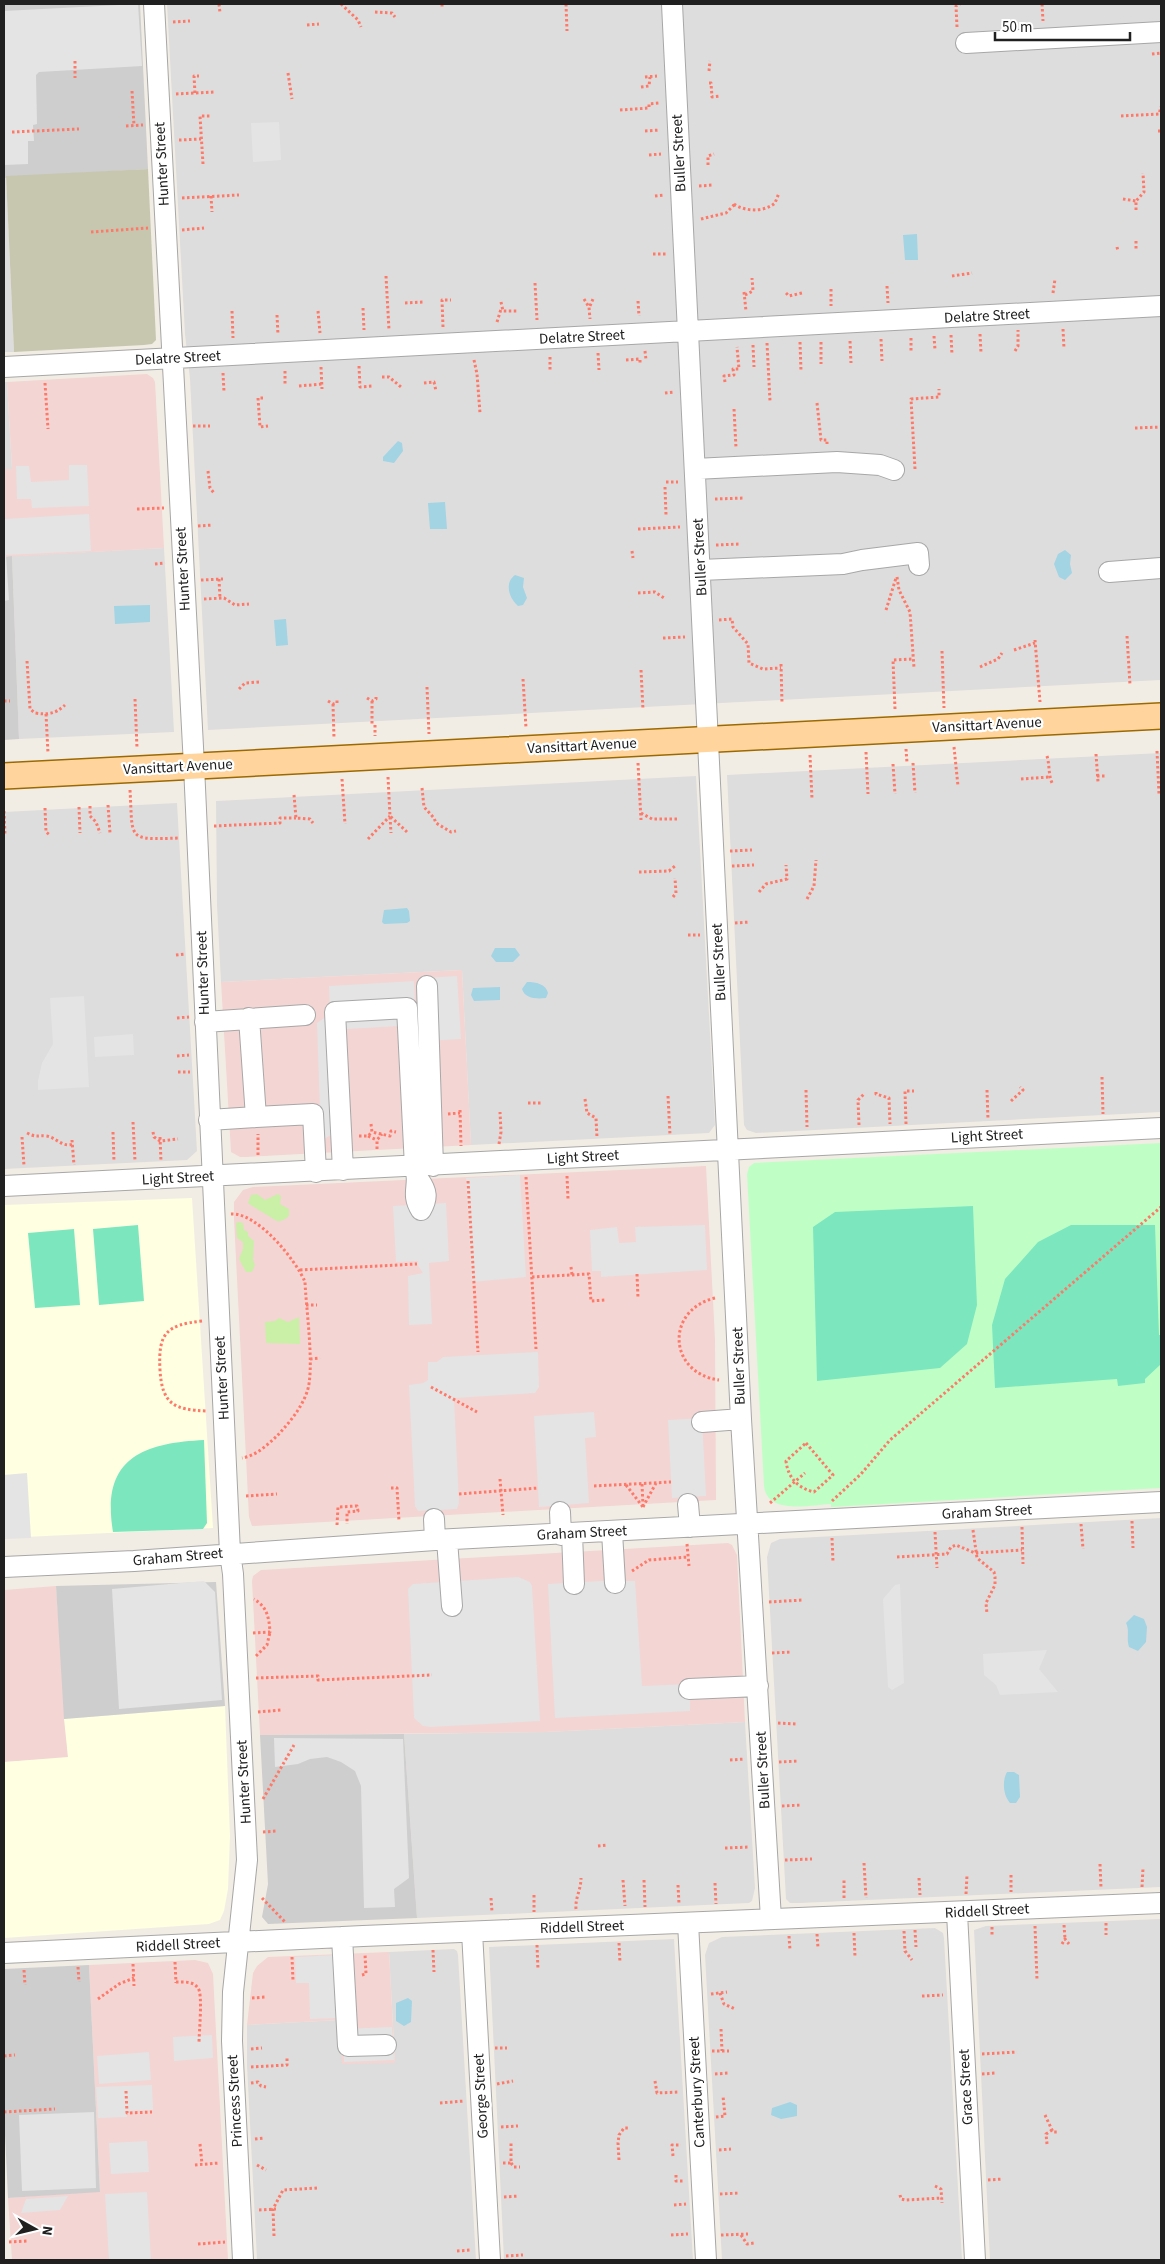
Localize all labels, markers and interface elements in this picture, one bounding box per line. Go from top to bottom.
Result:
scale bar [995,10,1130,42]
text: 50 m [1002,17,1032,38]
street label: Buller Street [666,114,692,192]
street label: Hunter Street [149,121,175,207]
street label: Delatre Street [944,303,1030,329]
street label: Delatre Street [539,324,625,350]
street label: Delatre Street [135,345,221,371]
street label: Buller Street [687,518,713,596]
street label: Hunter Street [170,526,196,612]
street label: Vansittart Avenue [932,712,1042,738]
street label: Vansittart Avenue [527,733,637,759]
street label: Vansittart Avenue [123,754,233,780]
street label: Buller Street [706,923,732,1001]
street label: Hunter Street [191,931,215,1015]
street label: Light Street [950,1124,1024,1148]
street label: Light Street [546,1145,620,1169]
street label: Light Street [141,1166,215,1190]
street label: Buller Street [727,1327,751,1405]
street label: Hunter Street [209,1335,235,1421]
street label: Graham Street [941,1499,1033,1525]
street label: Graham Street [536,1520,628,1546]
street label: Graham Street [132,1543,224,1571]
street label: Buller Street [750,1731,776,1809]
street label: Hunter Street [231,1739,257,1825]
street label: Riddell Street [944,1898,1030,1924]
street label: Riddell Street [539,1915,625,1939]
street label: Riddell Street [135,1932,221,1958]
street label: Canterbury Street [684,2036,710,2148]
street label: Grace Street [954,2048,978,2126]
street label: George Street [468,2053,494,2139]
street label: Princess Street [222,2054,248,2148]
north arrow [10,2204,60,2254]
text: N [36,2225,57,2237]

